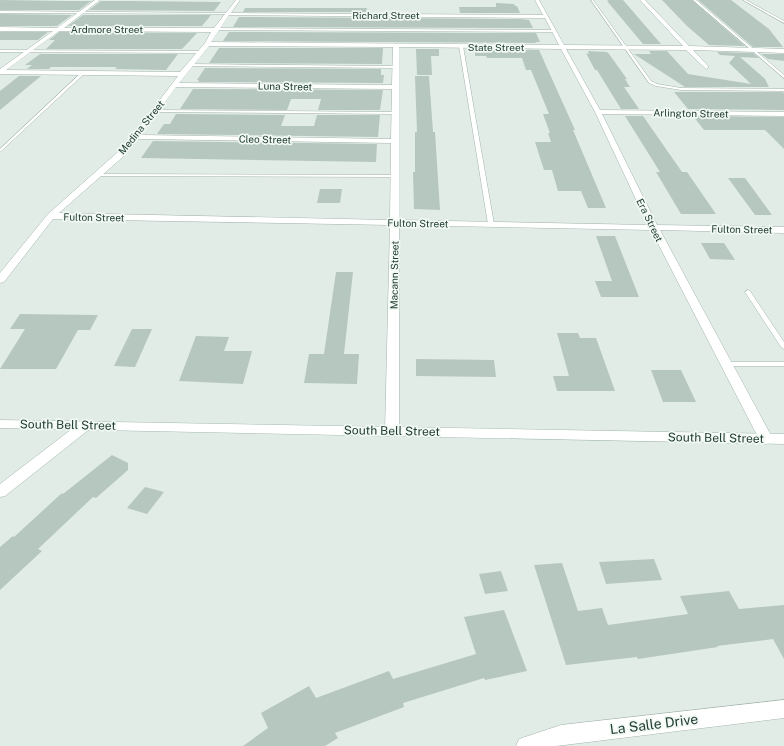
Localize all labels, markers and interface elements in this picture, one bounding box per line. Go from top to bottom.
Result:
street label: Richard Street [352,9,420,21]
street label: Ardmore Street [71,23,143,35]
street label: State Street [468,41,524,53]
street label: Luna Street [258,80,313,92]
street label: Medina Street [116,98,166,156]
street label: Arlington Street [653,106,729,120]
street label: Cleo Street [239,133,291,145]
street label: Era Street [634,196,666,244]
street label: Fulton Street [63,210,125,224]
street label: Fulton Street [387,216,449,230]
street label: Fulton Street [711,222,773,236]
street label: Macann Street [387,241,401,309]
street label: South Bell Street [20,417,117,433]
street label: South Bell Street [344,423,441,439]
street label: South Bell Street [668,430,765,446]
street label: La Salle Drive [609,711,699,737]

